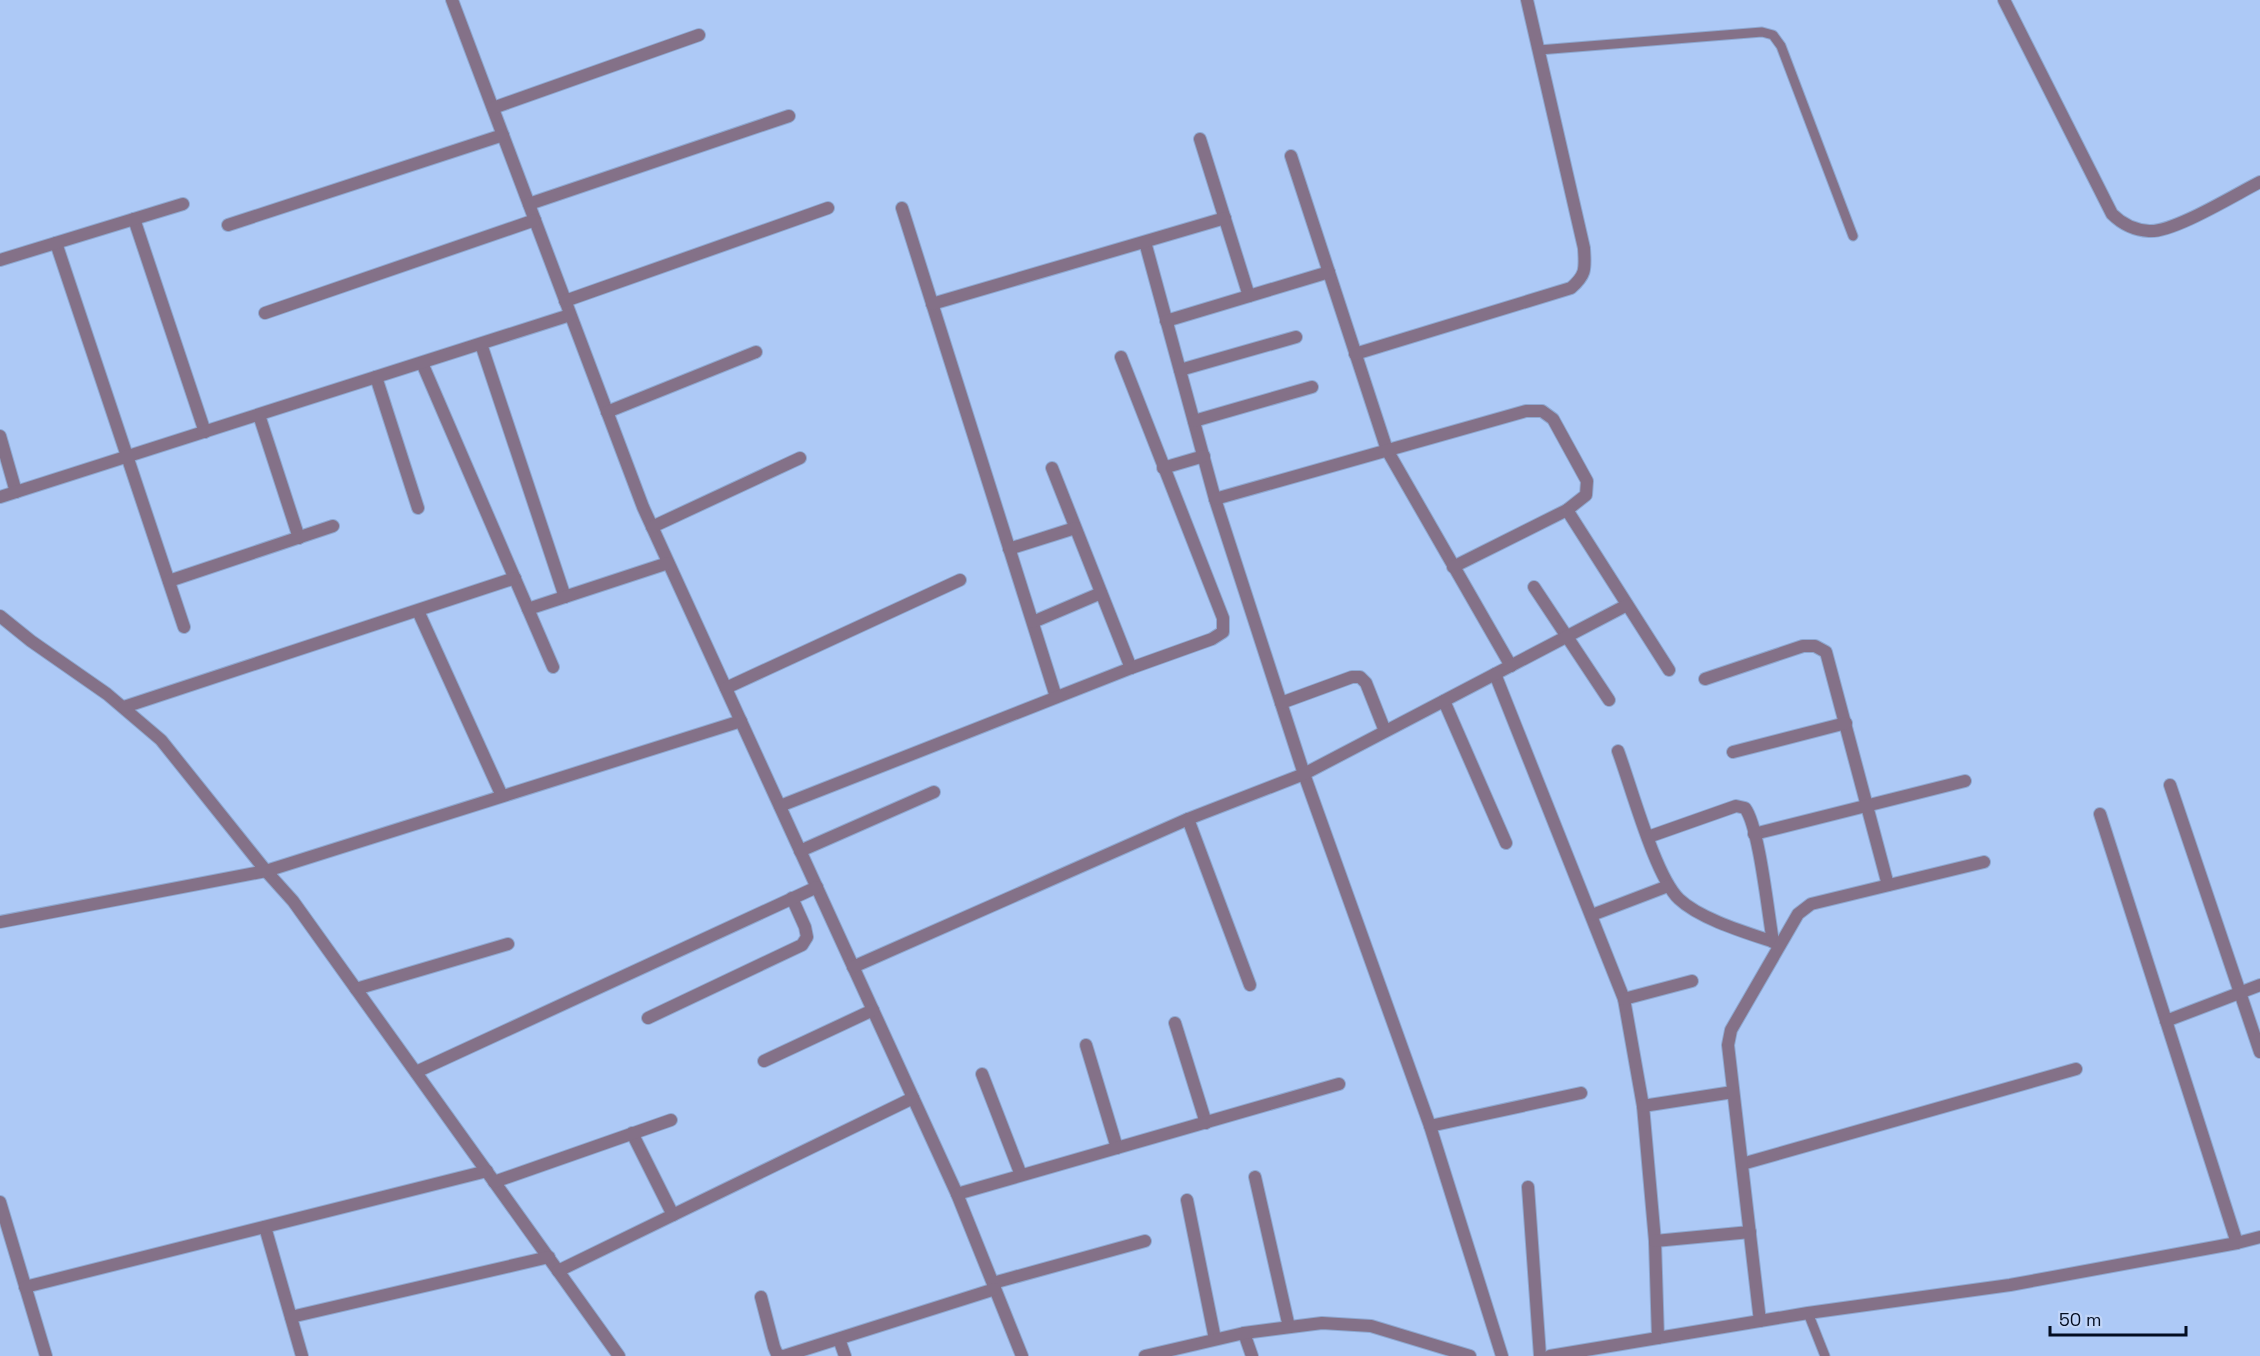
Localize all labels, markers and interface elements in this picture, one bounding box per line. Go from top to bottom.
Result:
scale bar [2050,1299,2186,1337]
text: 50 m [2059,1308,2101,1331]

